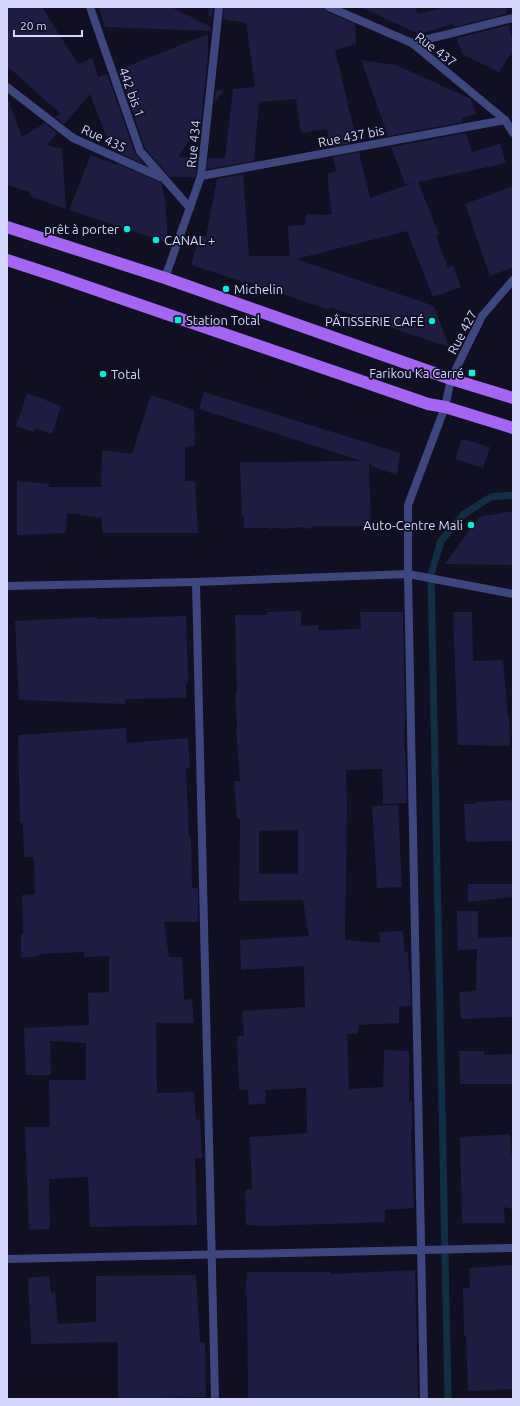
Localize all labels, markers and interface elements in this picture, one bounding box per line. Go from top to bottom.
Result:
scale bar [14,12,82,38]
text: 20 m [20,19,47,32]
street label: Rue 437 [413,29,459,69]
street label: 442 bis 1 [117,65,147,119]
street label: Rue 434 [184,120,202,168]
street label: Rue 435 [79,122,129,154]
street label: Rue 437 bis [317,123,386,149]
place label: prêt à porter [44,222,119,236]
marker: prêt à porter [122,224,132,234]
place label: CANAL + [164,233,215,247]
marker: CANAL + [151,235,161,245]
place label: Michelin [234,282,283,296]
marker: Michelin [221,284,231,294]
street label: Rue 427 [445,308,479,356]
place label: Station Total [186,313,261,327]
place label: PÂTISSERIE CAFÉ [325,313,424,328]
marker: Station Total [173,315,183,325]
marker: PÂTISSERIE CAFÉ [427,316,437,326]
place label: Farikou Ka Carré [369,366,464,380]
place label: Total [111,367,141,381]
marker: Farikou Ka Carré [467,368,477,378]
marker: Total [98,369,108,379]
place label: Auto-Centre Mali [363,518,463,532]
marker: Auto-Centre Mali [466,520,476,530]

